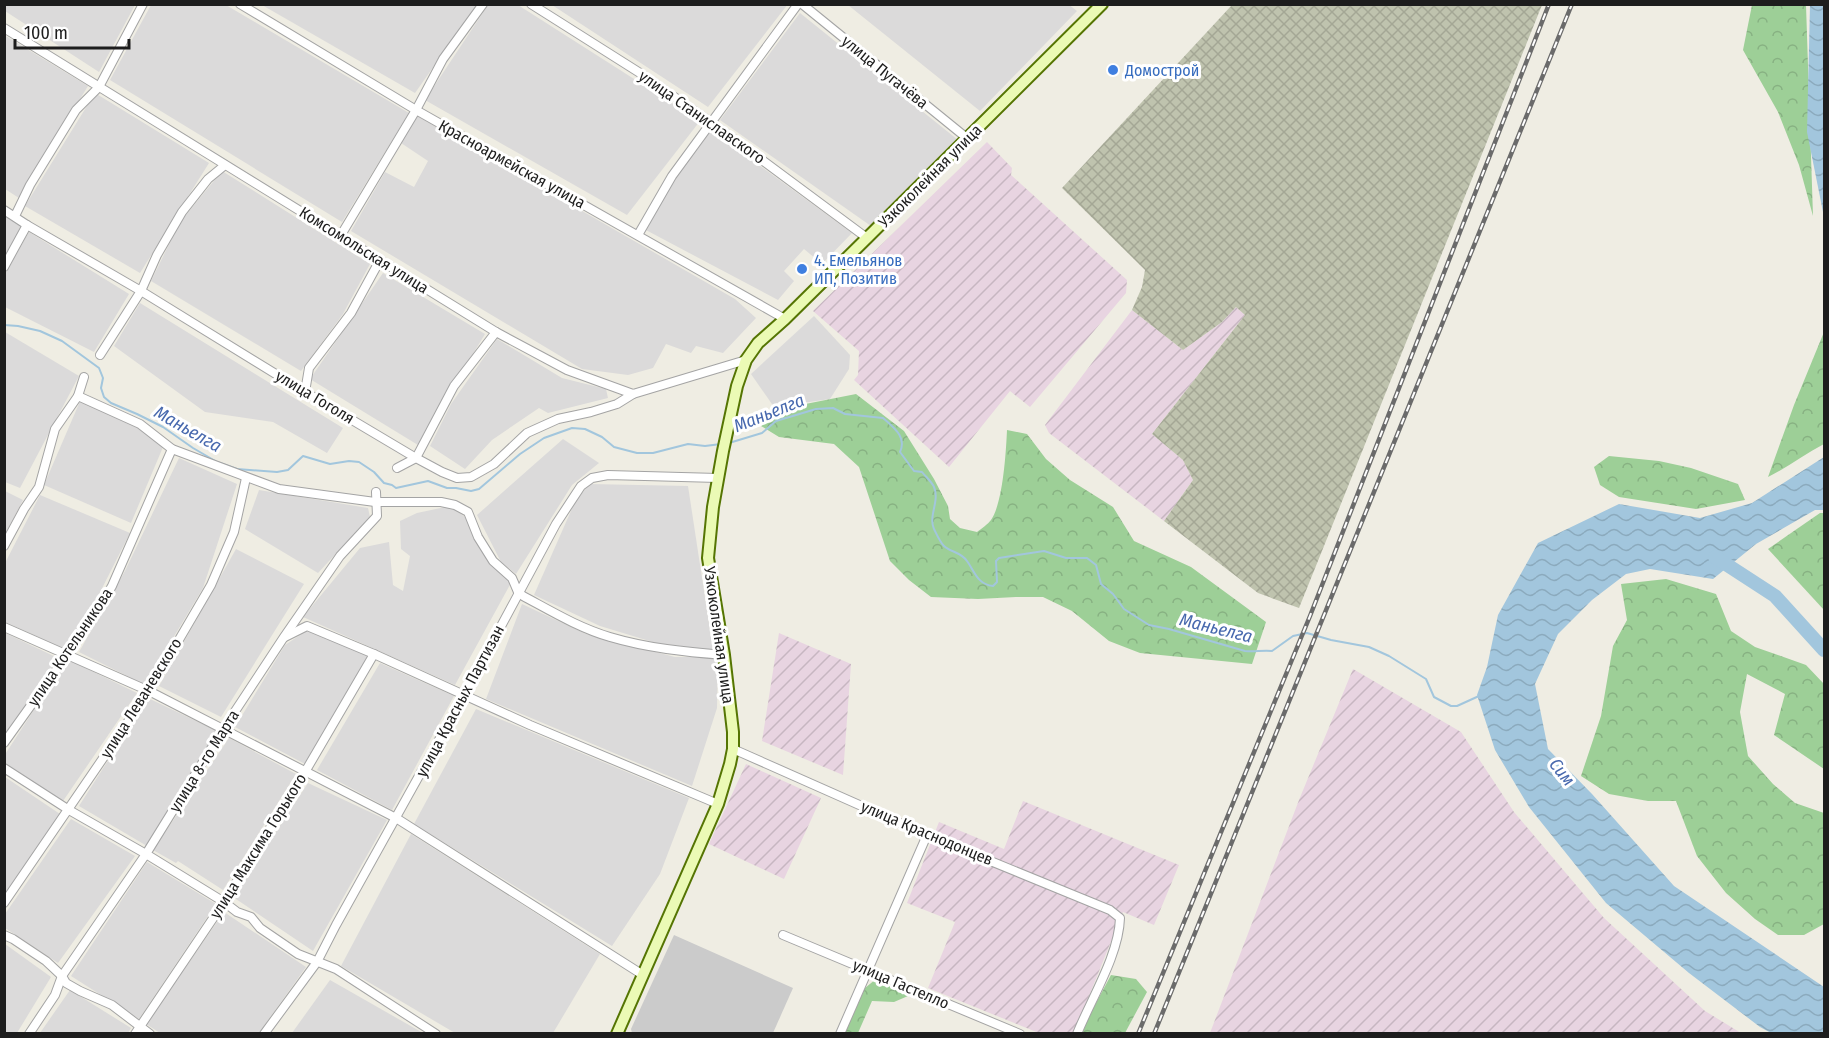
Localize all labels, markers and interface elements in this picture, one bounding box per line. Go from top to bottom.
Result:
scale bar [15,12,129,50]
text: 100 m [24,22,68,44]
street label: улица Пугачёва [838,31,932,113]
place label: Домострой [1124,61,1199,80]
marker: Домострой [1106,63,1120,77]
street label: улица Станиславского [635,66,769,168]
street label: Красноармейская улица [435,116,589,212]
street label: Узкоколейная улица [874,120,986,232]
street label: Комсомольская улица [296,203,432,298]
place label: 4. Емельянов ИП, Позитив [814,251,902,288]
marker: 4. Емельянов ИП, Позитив [795,262,809,276]
street label: улица Гоголя [272,366,358,428]
water label: Маньелга [730,389,808,437]
water label: Маньелга [150,401,226,457]
street label: Узкоколейная улица [700,564,738,705]
street label: улица Котельникова [23,584,117,710]
water label: Маньелга [1177,608,1255,648]
street label: улица Красных Партизан [412,622,508,780]
street label: улица Леваневского [96,634,186,762]
street label: улица 8-го Марта [165,706,243,816]
water label: Сим [1544,754,1580,790]
street label: улица Максима Горького [206,770,310,922]
street label: улица Краснодонцев [858,797,996,869]
street label: улица Гастелло [850,955,952,1013]

